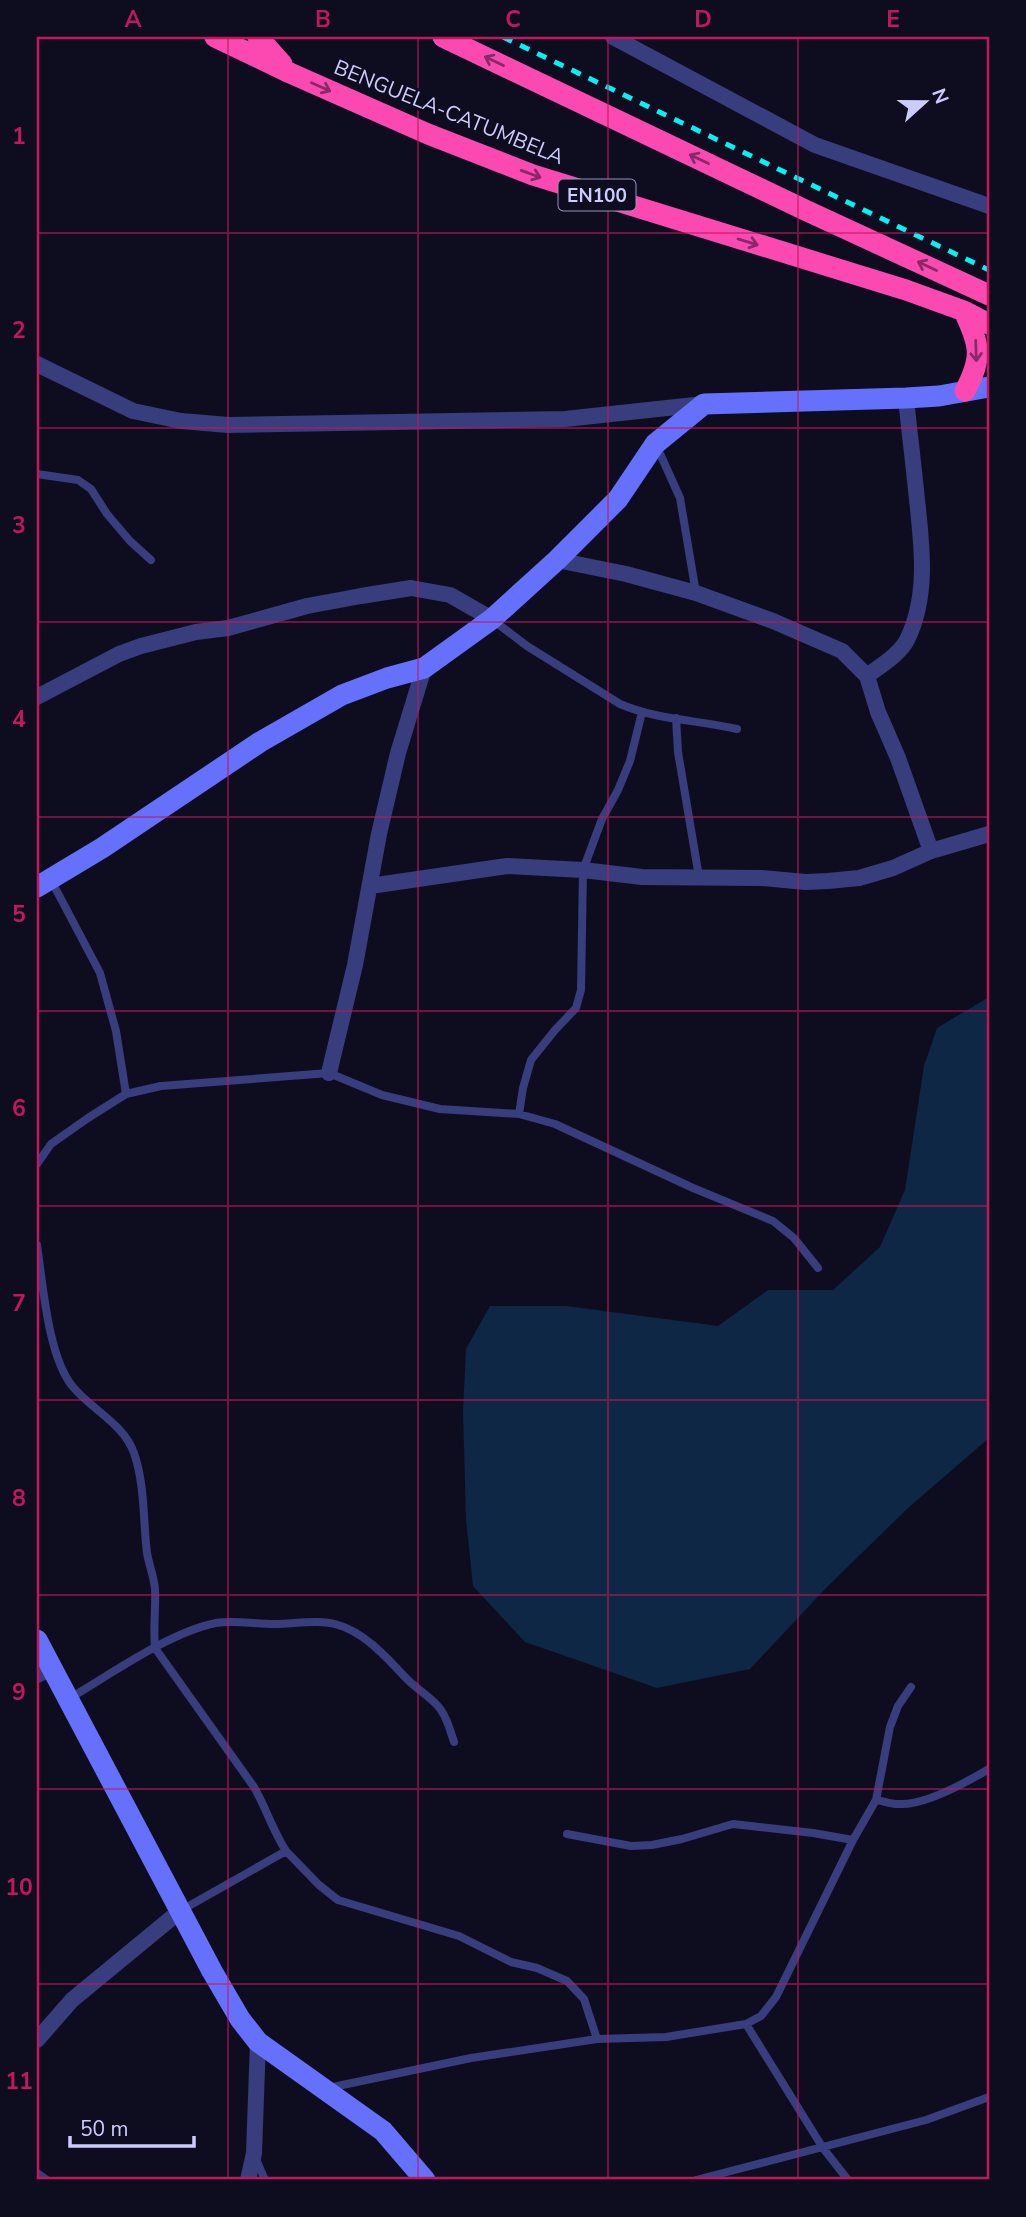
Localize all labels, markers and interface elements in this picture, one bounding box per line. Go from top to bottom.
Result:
text: A [124,4,142,35]
text: B [315,4,331,35]
text: C [505,4,521,35]
text: D [694,4,712,35]
text: E [886,4,900,35]
street label: BENGUELA-CATUMBELA [330,53,568,171]
one-way arrow [484,54,505,67]
north arrow [890,66,960,136]
one-way arrow [310,81,331,94]
text: N [925,85,955,108]
text: 1 [12,121,26,152]
one-way arrow [689,152,710,166]
one-way arrow [519,169,541,181]
road number: EN100 [558,180,636,210]
one-way arrow [737,236,759,249]
one-way arrow [917,259,938,272]
text: 2 [12,315,26,346]
one-way arrow [970,339,983,362]
text: 3 [12,510,26,541]
text: 4 [12,704,26,735]
text: 5 [12,899,26,930]
text: 6 [12,1093,26,1124]
text: 7 [12,1288,26,1319]
text: 8 [12,1483,26,1514]
text: 9 [12,1677,26,1708]
text: 10 [5,1872,33,1903]
text: 11 [5,2066,33,2097]
scale bar [70,2105,194,2149]
text: 50 m [80,2115,129,2143]

